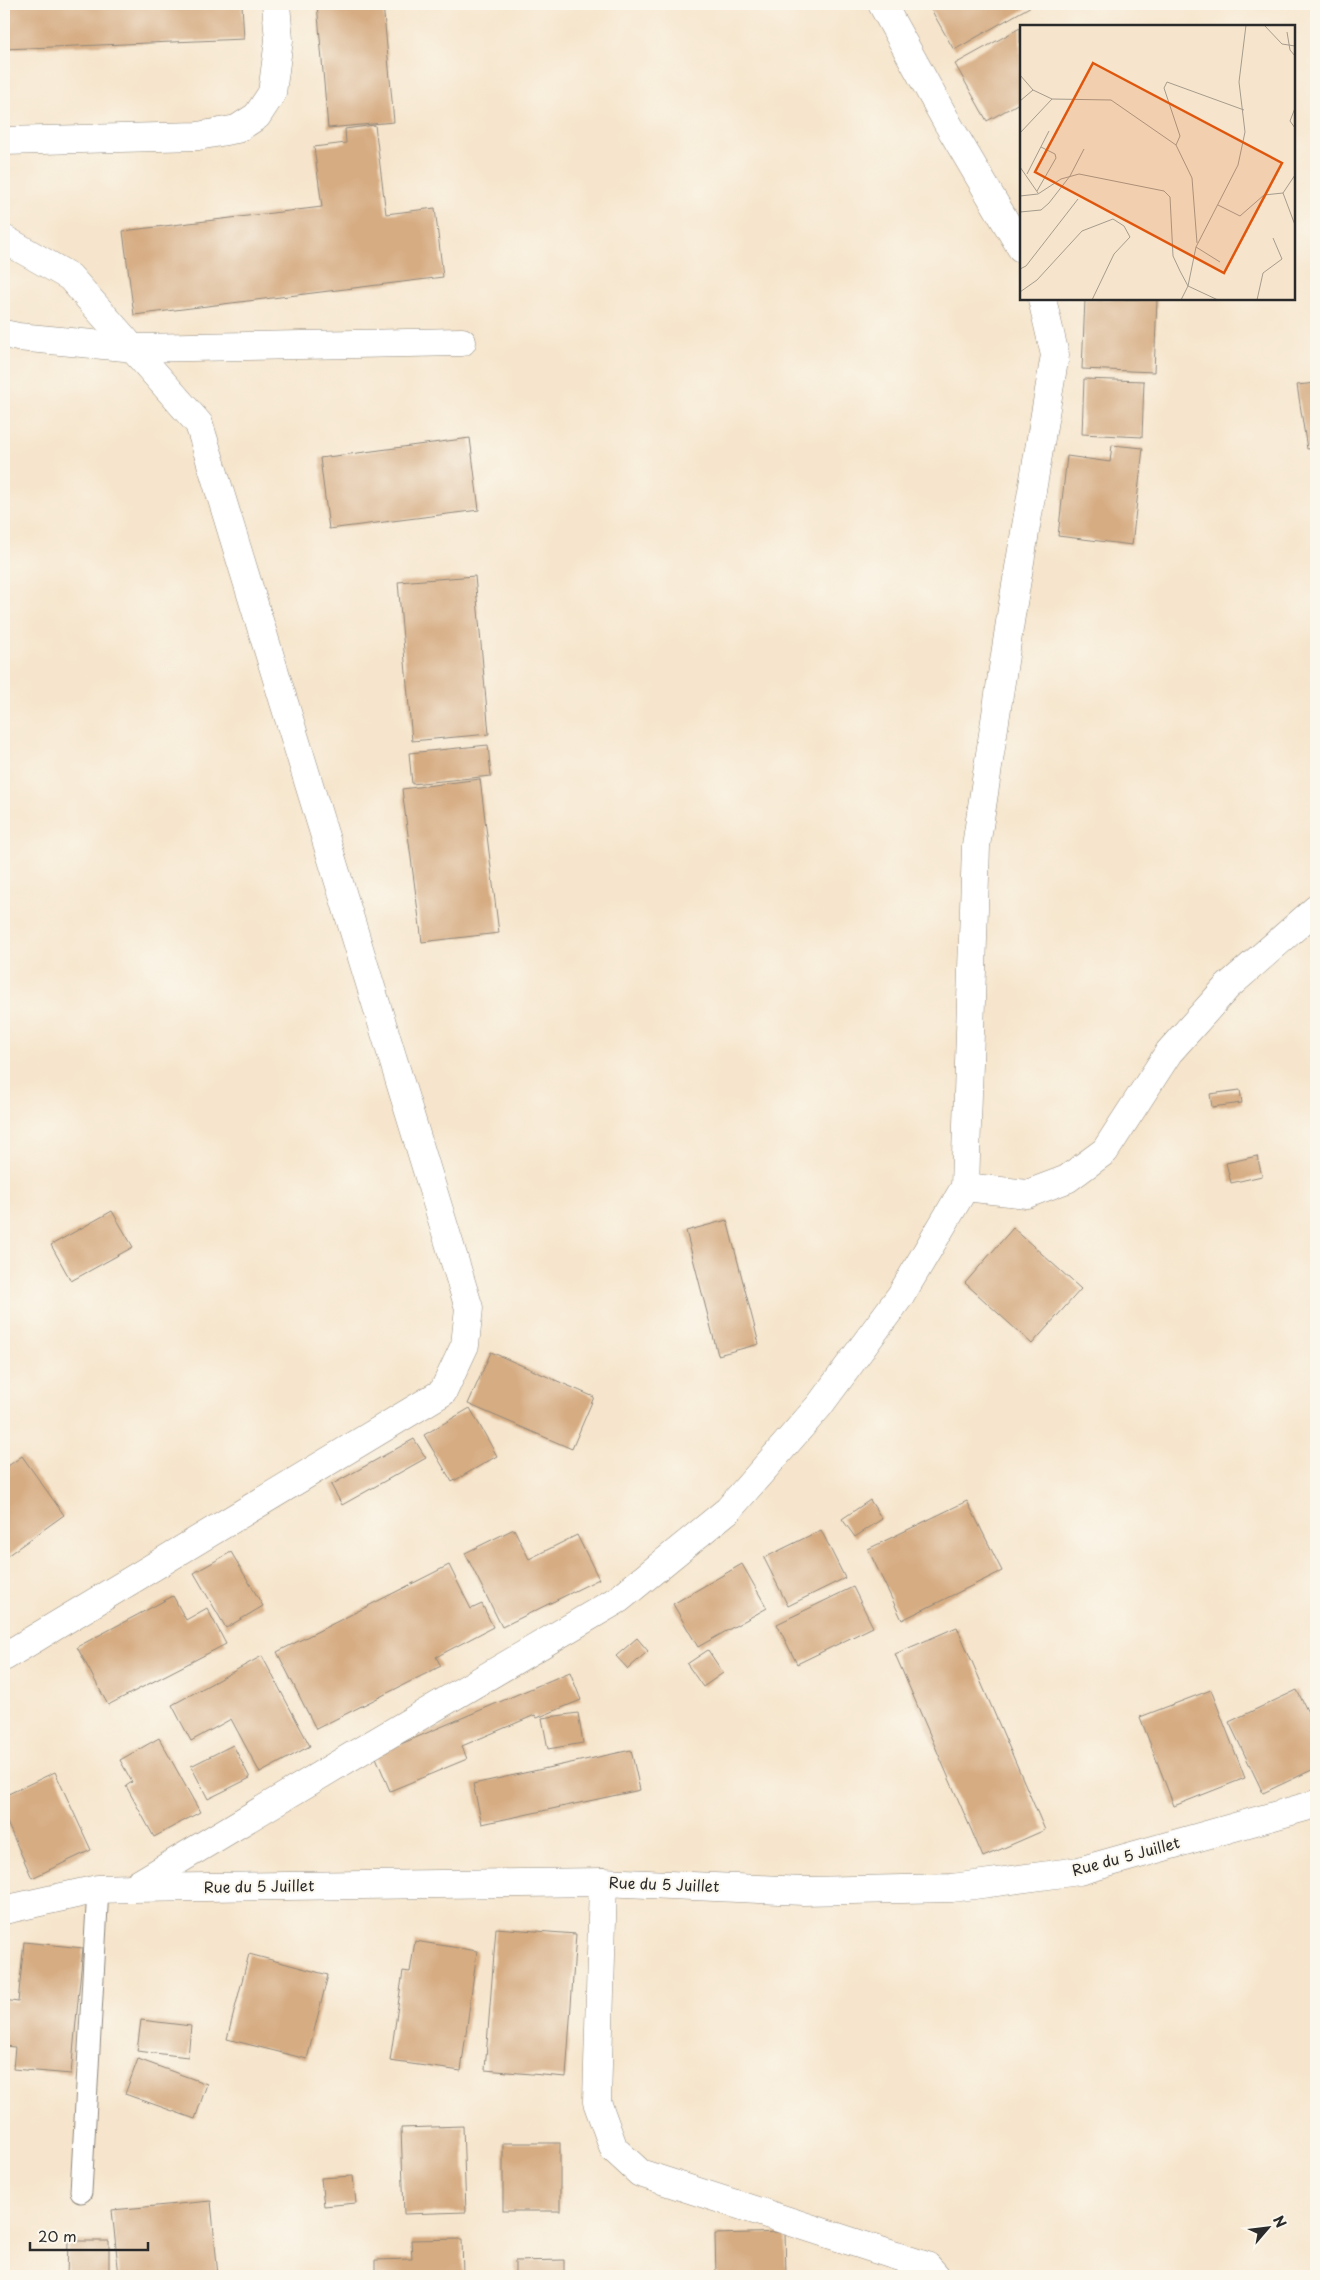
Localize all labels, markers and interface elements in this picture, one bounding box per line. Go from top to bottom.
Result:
inset map [1020,25,1295,300]
street label: Rue du 5 Juillet [1069,1830,1182,1881]
street label: Rue du 5 Juillet [608,1870,720,1897]
street label: Rue du 5 Juillet [203,1873,314,1898]
north arrow [1242,2202,1292,2252]
text: N [1268,2212,1292,2231]
scale bar [30,2220,148,2252]
text: 20 m [38,2224,77,2247]

